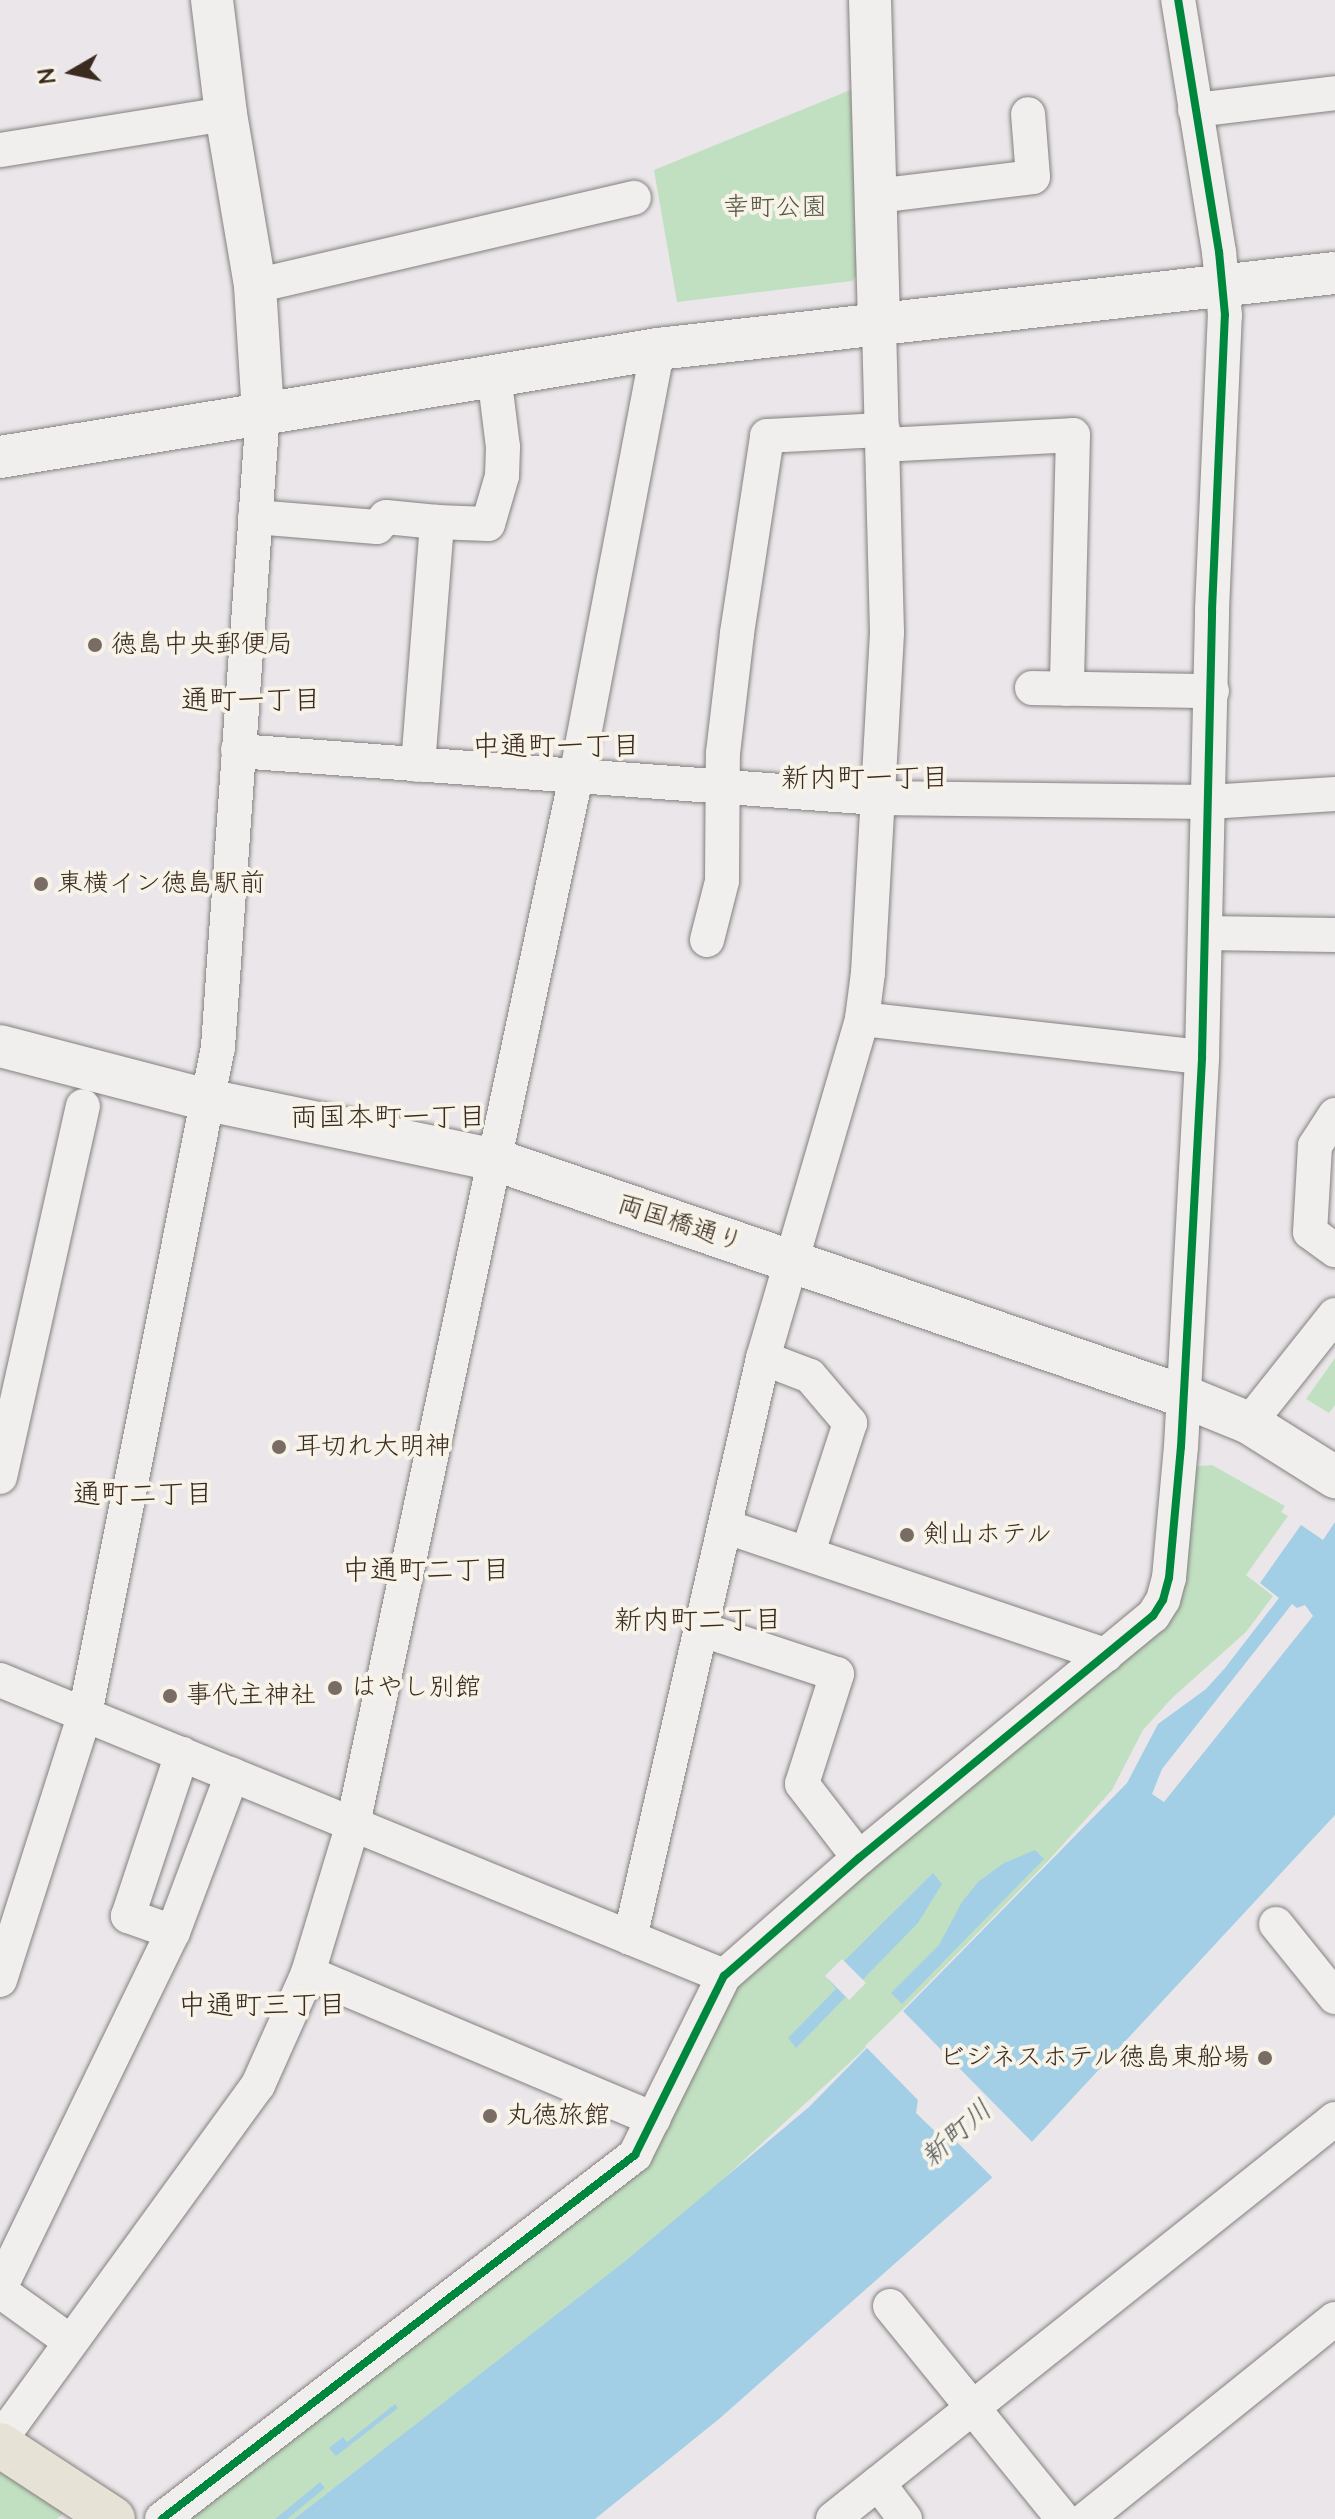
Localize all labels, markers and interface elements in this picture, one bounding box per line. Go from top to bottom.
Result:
north arrow [32,32,112,112]
text: N [31,67,64,85]
park label: 幸町公園 [723,192,827,224]
place label: 徳島中央郵便局 [111,629,293,661]
marker: 徳島中央郵便局 [86,636,104,654]
district label: 通町一丁目 [181,684,321,718]
district label: 中通町一丁目 [472,730,640,764]
district label: 新内町一丁目 [781,762,949,796]
place label: 東横イン徳島駅前 [57,868,265,900]
marker: 東横イン徳島駅前 [32,875,50,893]
district label: 両国本町一丁目 [290,1101,486,1135]
street label: 両国橋通り [613,1189,747,1259]
place label: 耳切れ大明神 [295,1431,451,1463]
marker: 耳切れ大明神 [270,1438,288,1456]
district label: 通町二丁目 [73,1478,213,1512]
place label: 剣山ホテル [923,1519,1053,1551]
marker: 剣山ホテル [898,1526,916,1544]
district label: 中通町二丁目 [342,1554,510,1588]
district label: 新内町二丁目 [614,1604,782,1638]
place label: はやし別館 [351,1672,481,1704]
marker: はやし別館 [326,1679,344,1697]
place label: 事代主神社 [186,1680,316,1712]
marker: 事代主神社 [161,1687,179,1705]
district label: 中通町三丁目 [178,1989,346,2023]
place label: ビジネスホテル徳島東船場 [937,2042,1249,2074]
marker: ビジネスホテル徳島東船場 [1256,2049,1274,2067]
water label: 新町川 [915,2093,999,2175]
place label: 丸徳旅館 [506,2100,610,2132]
marker: 丸徳旅館 [481,2107,499,2125]

